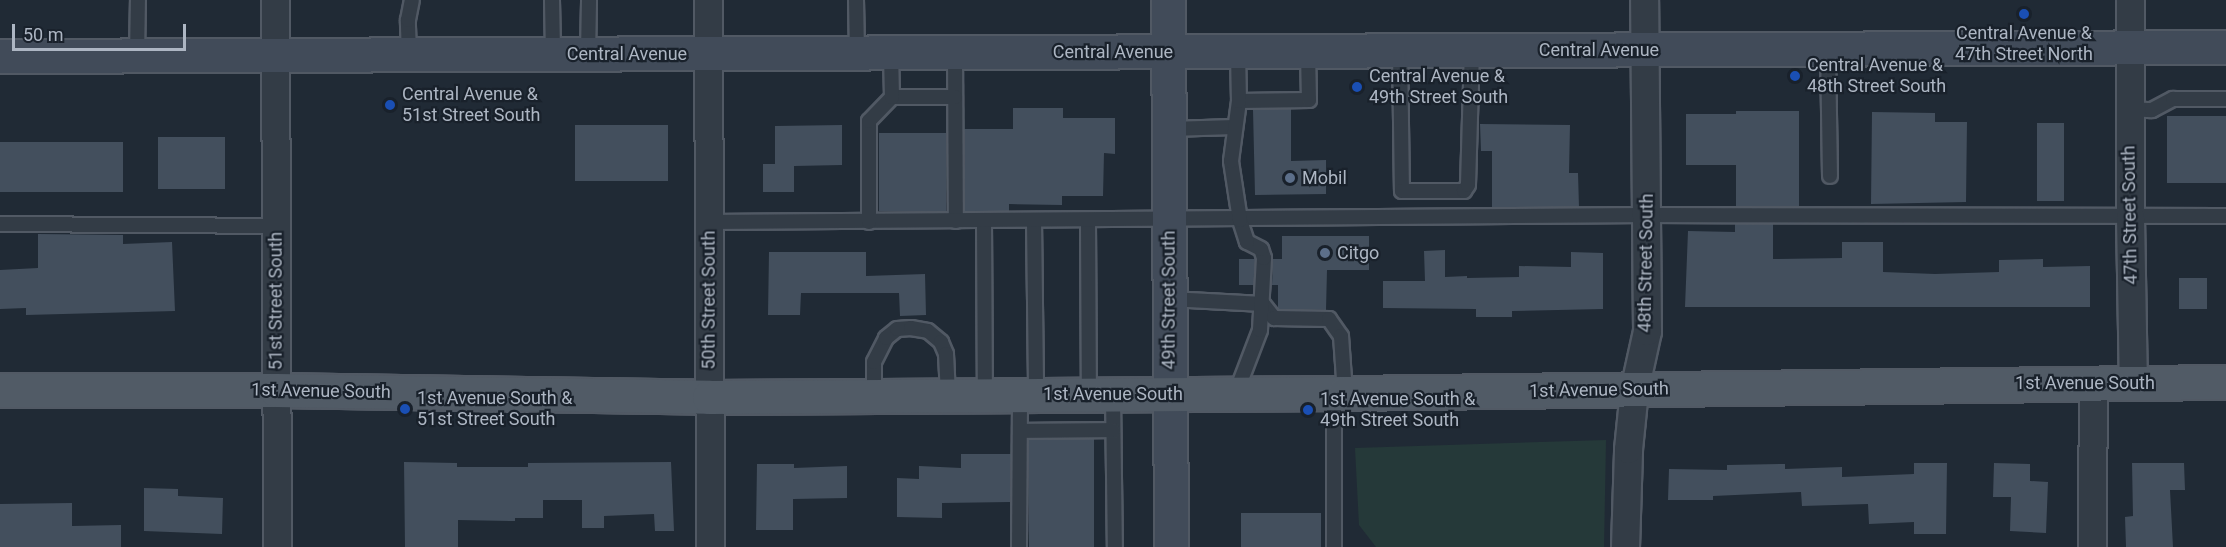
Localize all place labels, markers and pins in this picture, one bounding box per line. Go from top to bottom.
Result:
marker: Central Avenue & 47th Street North [2017,7,2031,21]
place label: Central Avenue & 47th Street North [1955,23,2093,66]
place label: Central Avenue & 48th Street South [1807,55,1946,98]
place label: Central Avenue & 49th Street South [1369,66,1508,109]
marker: Central Avenue & 48th Street South [1788,69,1802,83]
marker: Central Avenue & 49th Street South [1350,80,1364,94]
place label: Central Avenue & 51st Street South [402,84,541,127]
marker: Central Avenue & 51st Street South [383,98,397,112]
place label: Mobil [1302,167,1347,189]
marker: Mobil [1283,171,1297,185]
place label: Citgo [1337,242,1379,264]
marker: Citgo [1318,246,1332,260]
place label: 1st Avenue South & 51st Street South [417,388,572,430]
place label: 1st Avenue South & 49th Street South [1320,389,1475,432]
marker: 1st Avenue South & 51st Street South [398,402,412,416]
marker: 1st Avenue South & 49th Street South [1301,403,1315,417]

